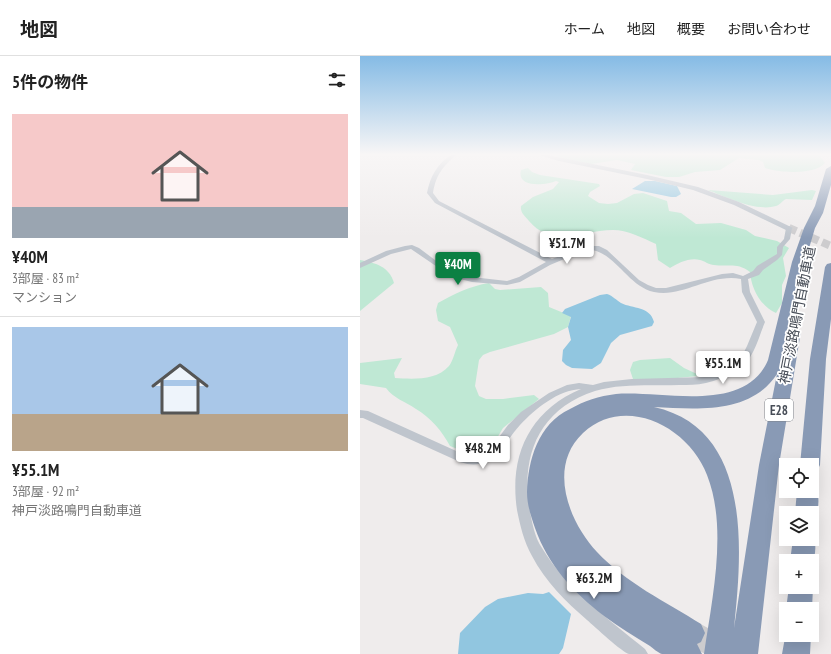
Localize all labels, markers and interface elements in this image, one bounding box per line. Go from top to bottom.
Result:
text: 地図 [20,17,58,41]
text: ホーム [563,20,605,38]
text: 地図 [627,20,655,38]
text: 概要 [677,20,705,38]
text: お問い合わせ [727,20,811,38]
icon: filters [326,69,348,91]
text: 5件の物件 [12,71,88,93]
icon: home [144,140,216,212]
pin: ¥51.7M [534,231,600,265]
text: ¥51.7M [549,235,585,252]
street label: 神戸淡路鳴門自動車道 [775,245,819,385]
text: ¥40M [12,246,48,268]
pin: ¥40M [434,252,482,286]
text: ¥40M [444,256,472,273]
text: 3部屋 · 83 m² [12,270,79,287]
text: マンション [12,289,77,306]
pin: ¥55.1M [690,351,756,385]
icon: home [144,353,216,425]
text: ¥55.1M [705,355,741,372]
road number: E28 [765,399,793,421]
pin: ¥48.2M [450,436,516,470]
text: ¥48.2M [465,440,501,457]
map controls [779,458,819,642]
button: locate [779,458,819,498]
text: ¥55.1M [12,459,59,481]
text: 3部屋 · 92 m² [12,483,79,500]
text: 神戸淡路鳴門自動車道 [12,502,142,519]
button: layers [779,506,819,546]
button: + [779,554,819,594]
pin: ¥63.2M [561,566,627,600]
text: ¥63.2M [576,570,612,587]
button: − [779,602,819,642]

